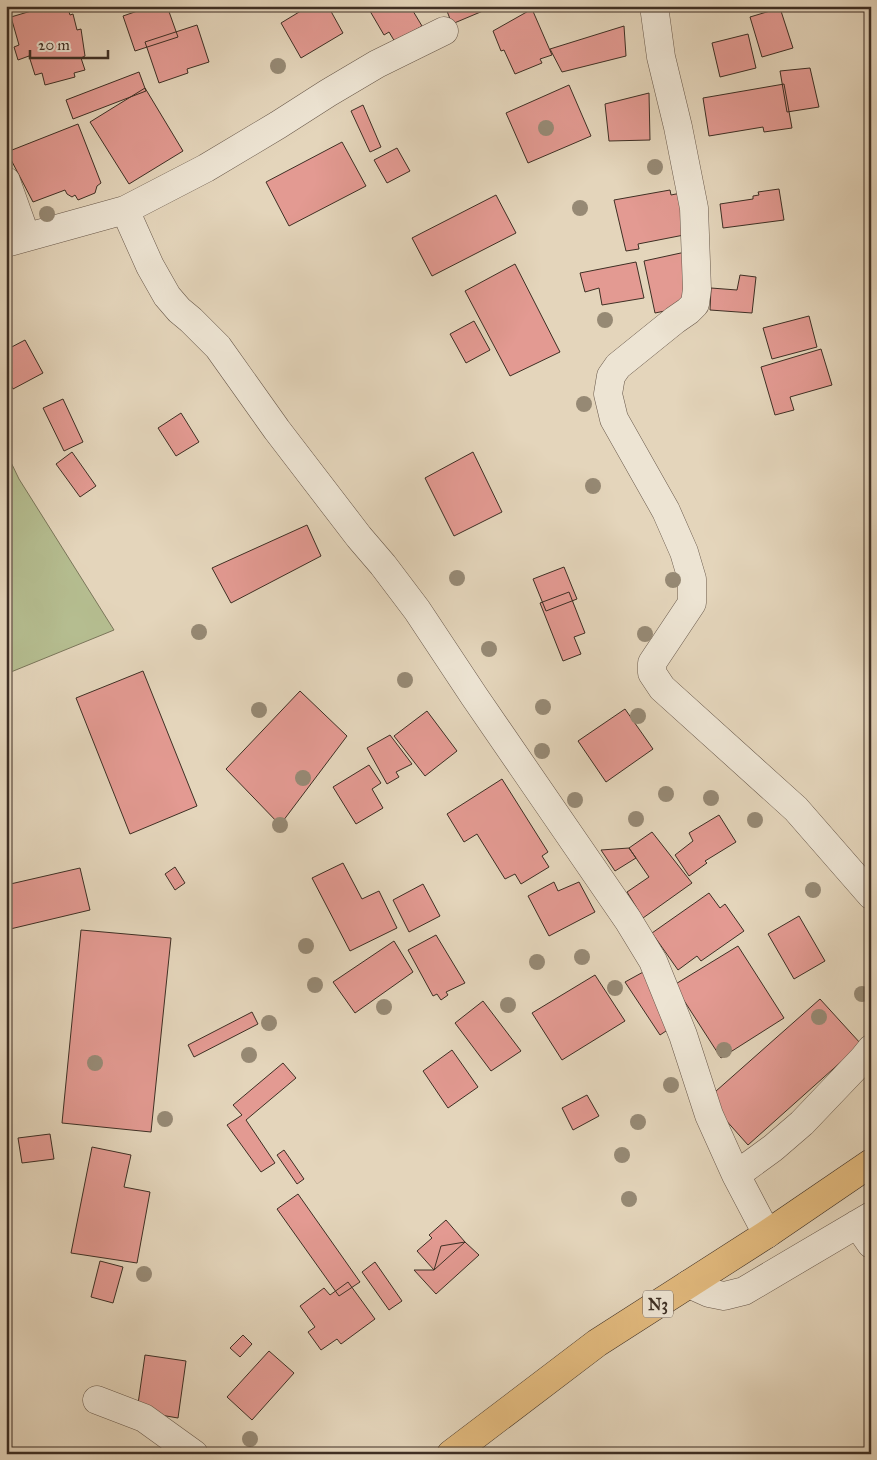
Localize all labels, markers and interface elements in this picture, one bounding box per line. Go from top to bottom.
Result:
scale bar [30,28,108,60]
text: 20 m [38,36,70,54]
road number: N3 [643,1290,673,1318]

